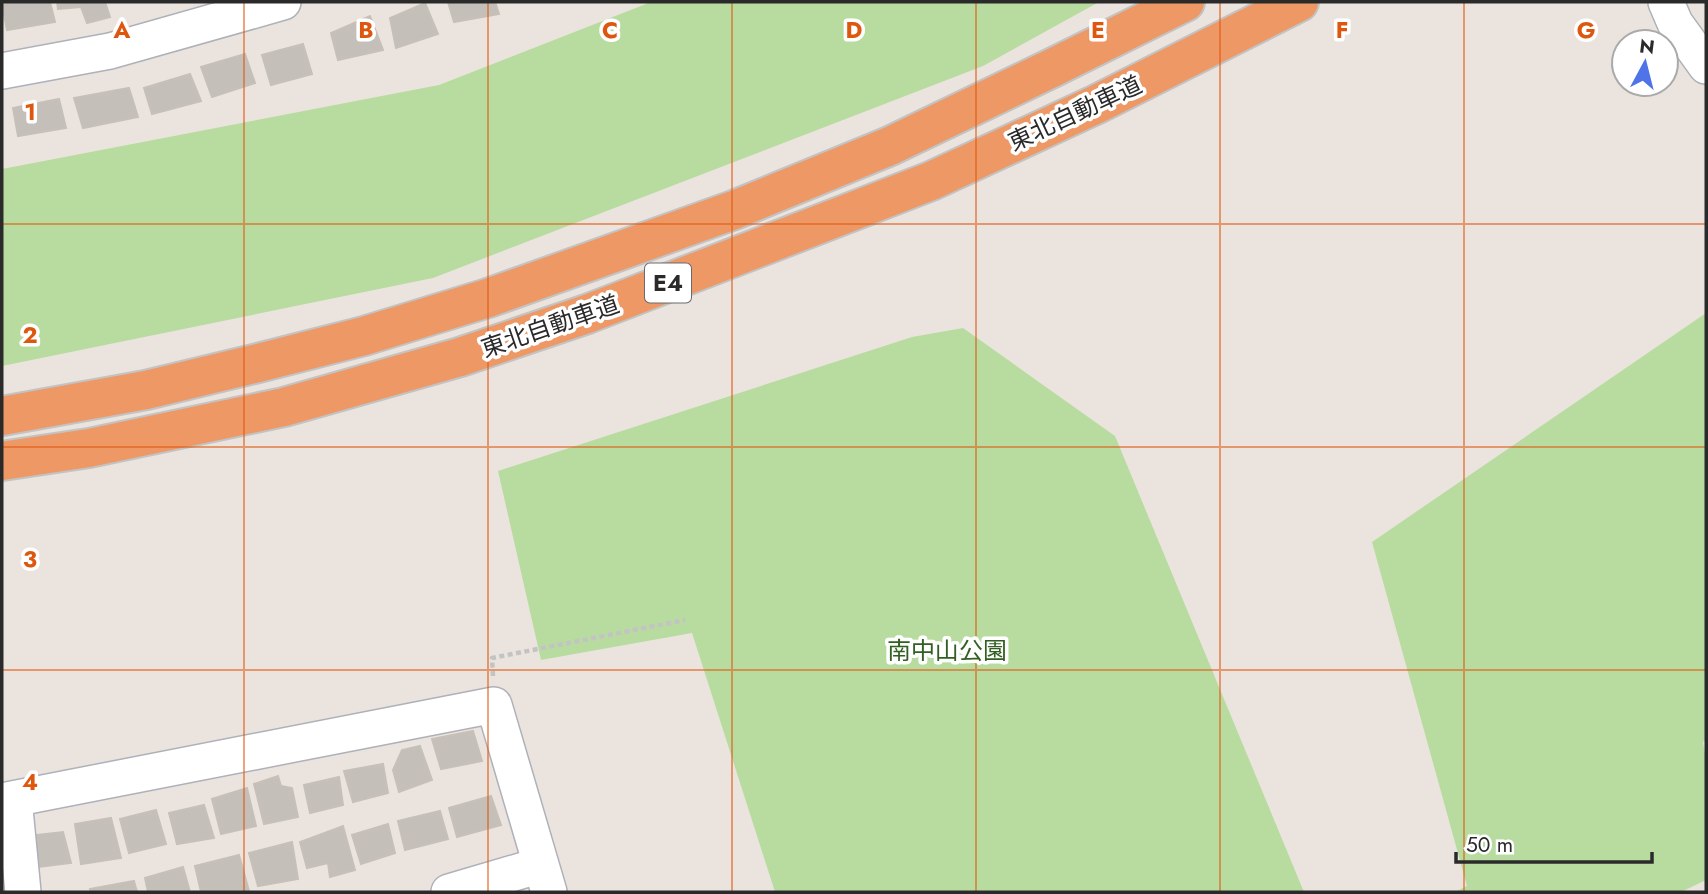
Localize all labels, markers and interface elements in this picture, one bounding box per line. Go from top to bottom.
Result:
text: A [113,13,131,47]
text: B [358,13,374,47]
text: C [602,13,618,47]
text: D [846,13,863,47]
text: E [1091,13,1105,47]
text: F [1336,13,1348,47]
text: G [1577,13,1595,47]
north arrow [1610,28,1680,98]
text: N [1638,32,1656,61]
street label: 東北自動車道 [1002,67,1148,159]
text: 1 [24,95,36,129]
road number: E4 [645,264,691,302]
street label: 東北自動車道 [476,286,624,366]
text: 2 [22,318,38,352]
text: 3 [23,542,37,576]
park label: 南中山公園 [887,633,1007,668]
text: 4 [22,765,38,799]
scale bar [1456,820,1652,864]
text: 50 m [1466,830,1513,860]

